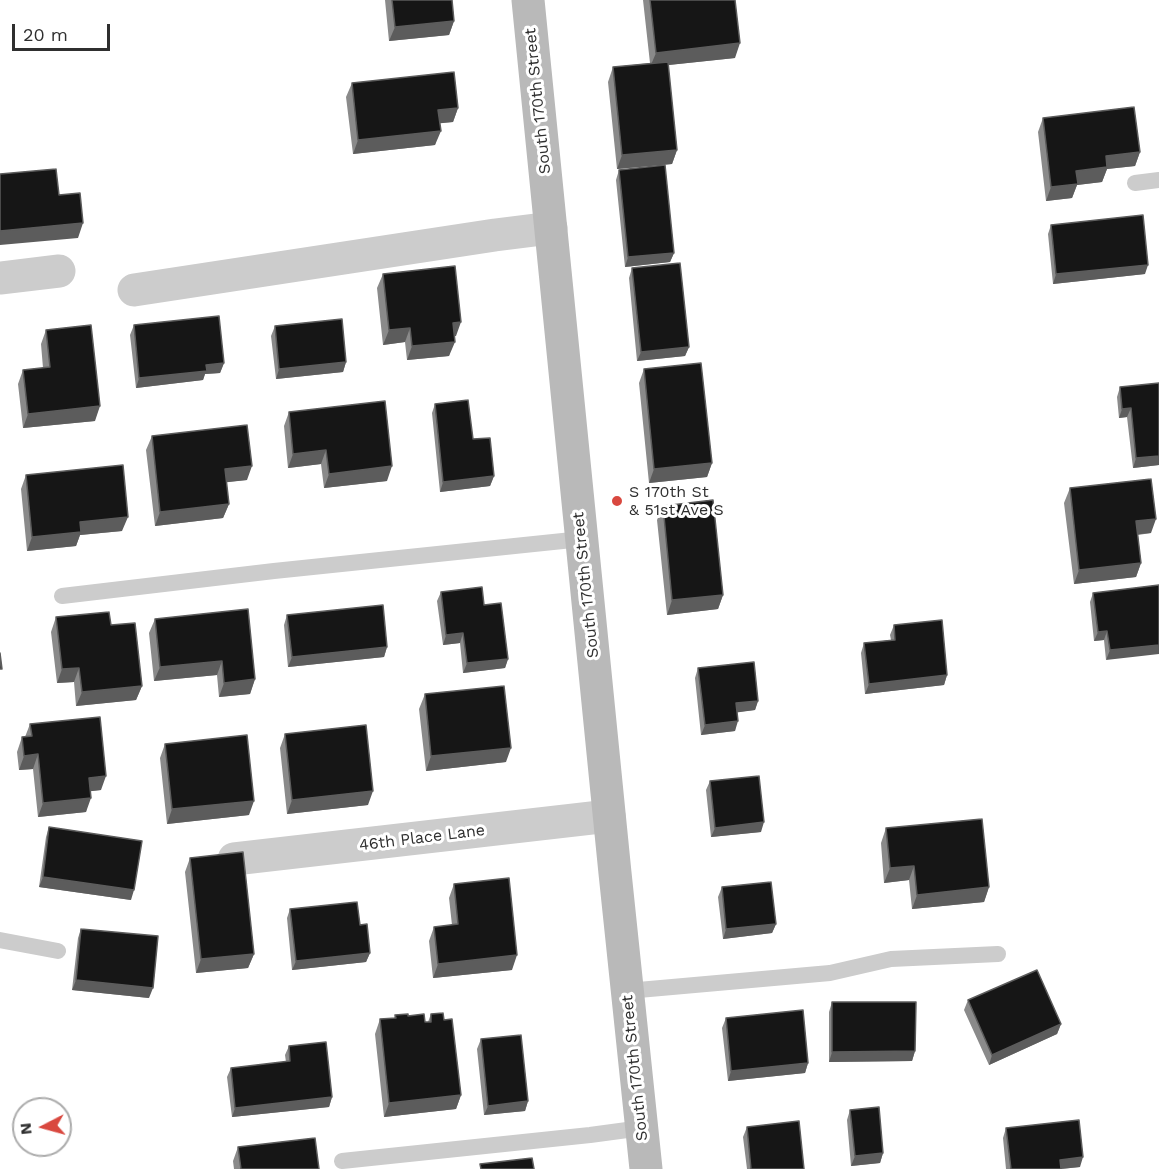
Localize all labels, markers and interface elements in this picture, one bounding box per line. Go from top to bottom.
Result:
scale bar [15,12,112,50]
text: 20 m [23,24,68,45]
street label: South 170th Street [521,27,555,175]
place label: S 170th St & 51st Ave S [629,482,724,520]
marker: S 170th St & 51st Ave S [610,494,624,508]
street label: South 170th Street [569,511,603,659]
street label: 46th Place Lane [358,821,486,855]
street label: South 170th Street [618,994,652,1142]
north arrow [12,1097,72,1157]
text: N [16,1122,36,1136]

